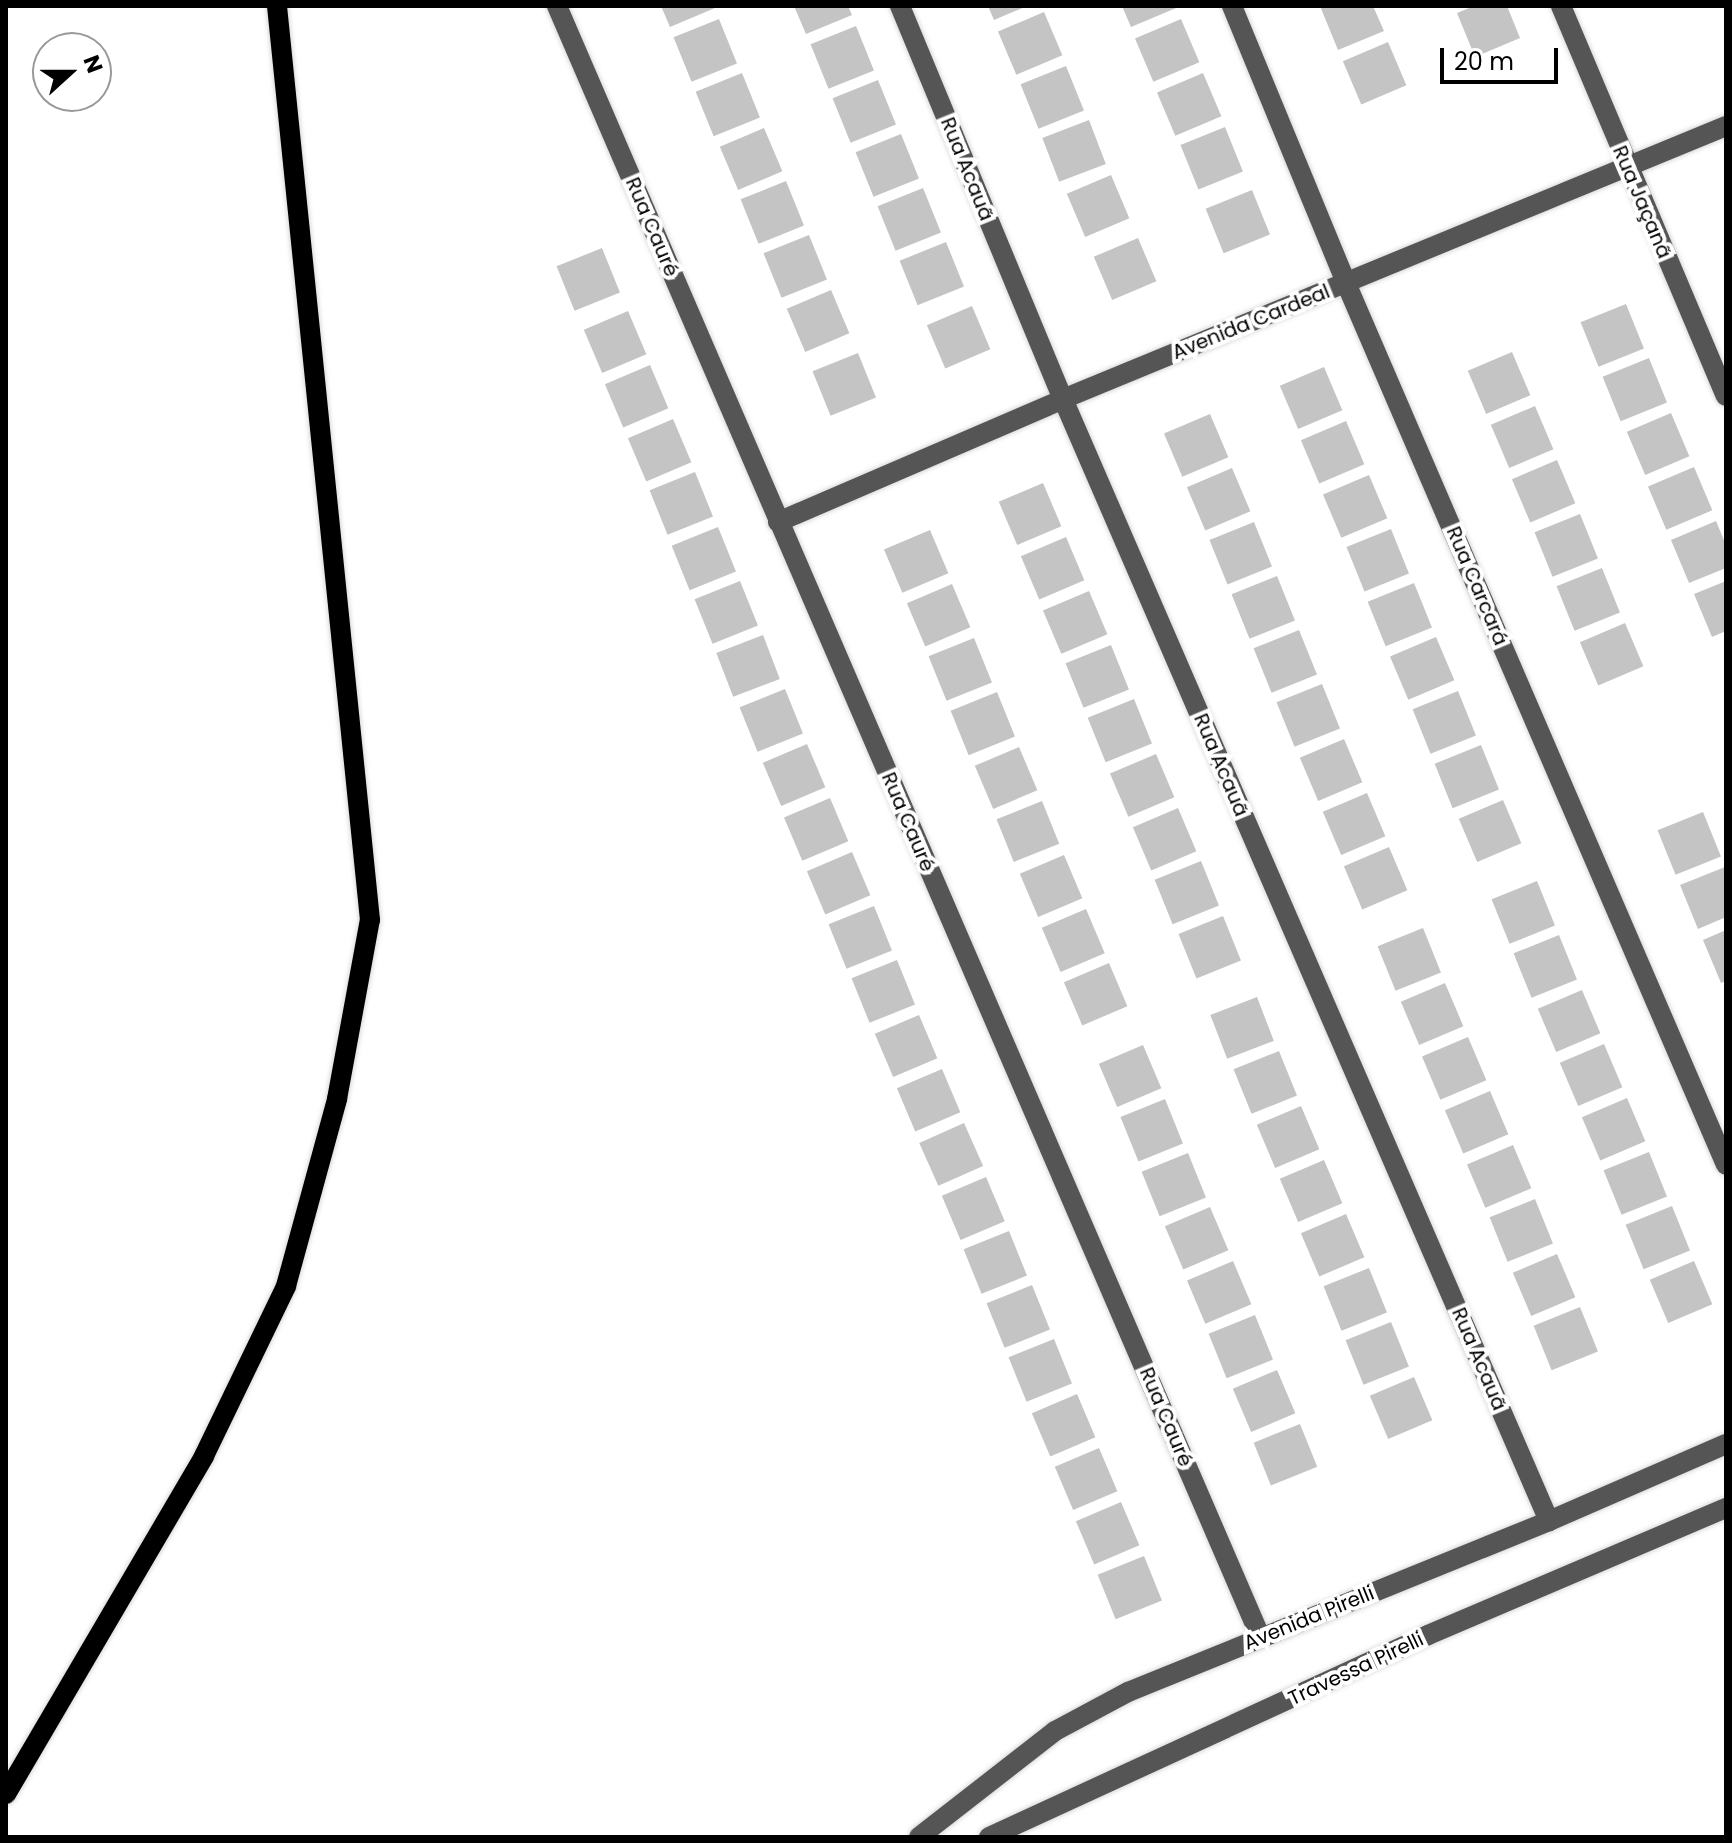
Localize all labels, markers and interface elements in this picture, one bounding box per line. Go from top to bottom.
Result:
north arrow [32,32,112,112]
scale bar [1444,32,1562,82]
text: 20 m [1454,45,1514,78]
text: N [76,51,110,77]
street label: Rua Acauã [935,114,999,224]
street label: Rua Jaçanã [1608,142,1676,262]
street label: Rua Cauré [620,174,684,280]
street label: Avenida Cardeal [1169,279,1333,365]
street label: Rua Carcará [1441,523,1513,649]
street label: Rua Acauã [1189,710,1253,820]
street label: Rua Cauré [876,769,940,875]
street label: Rua Acauã [1447,1304,1511,1414]
street label: Rua Cauré [1134,1364,1198,1470]
street label: Avenida Pirelli [1240,1581,1378,1655]
street label: Travessa Pirelli [1285,1627,1427,1711]

